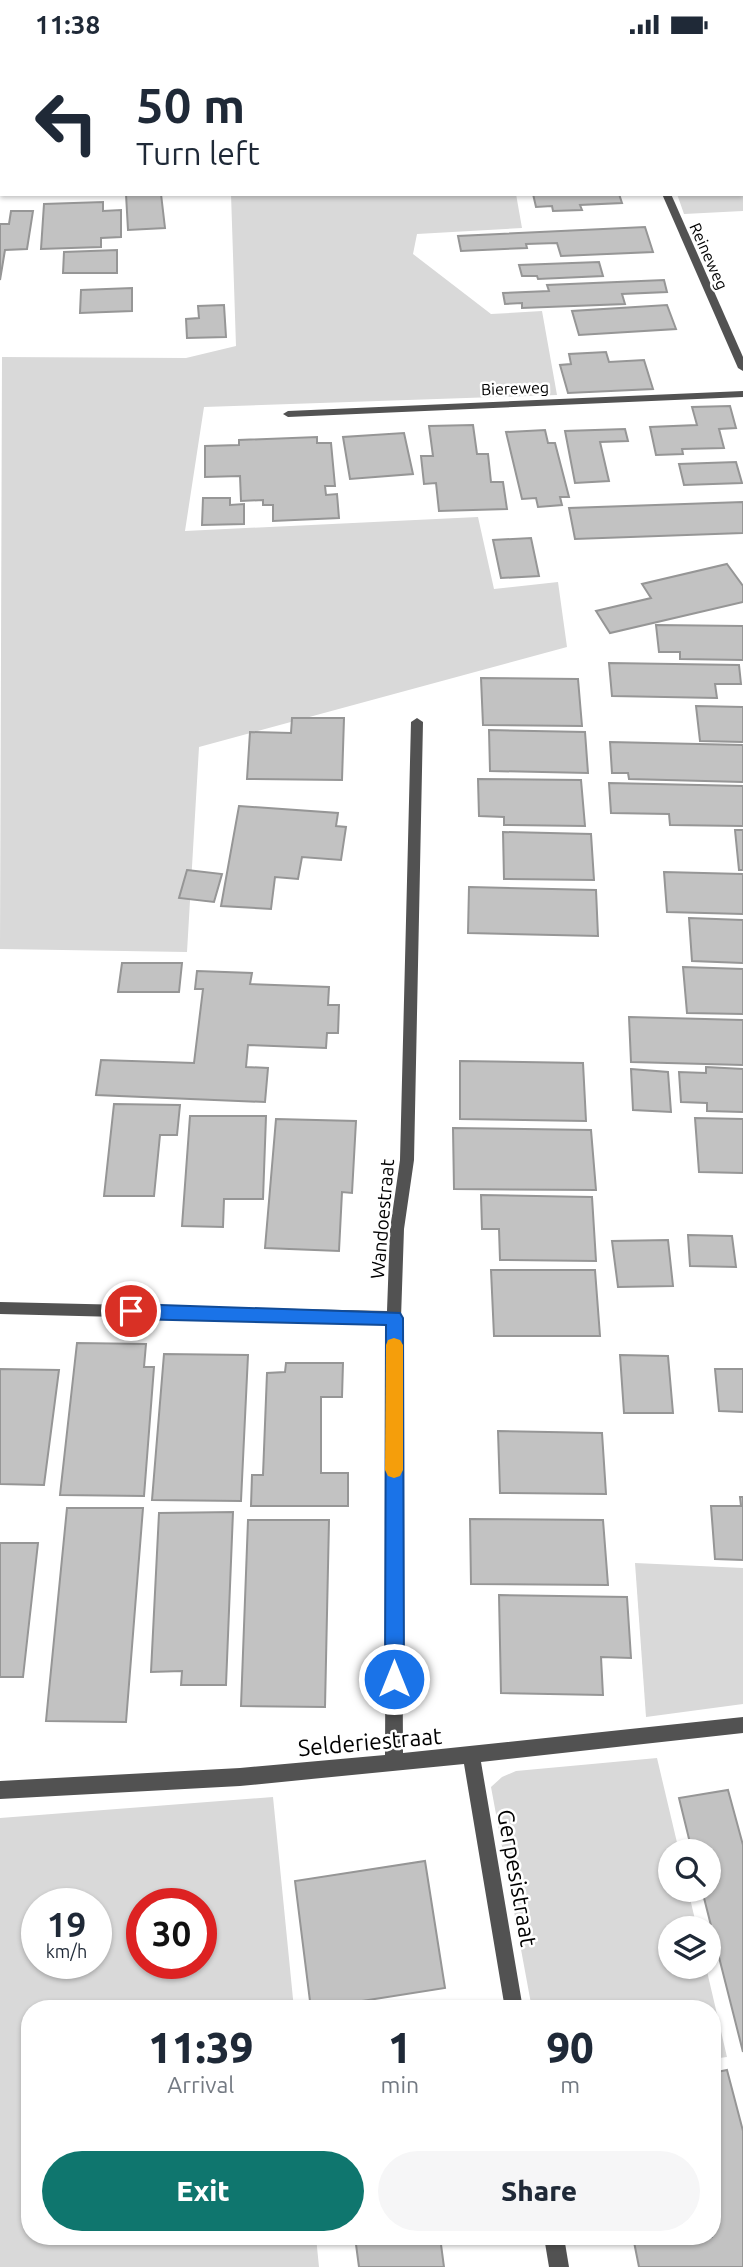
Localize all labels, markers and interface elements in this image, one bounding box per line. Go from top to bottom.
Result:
text: 11:38 [35,10,100,39]
icon: left [21,77,112,168]
text: 50 m [136,77,245,132]
text: Turn left [136,135,260,171]
street label: Reineweg [686,220,732,292]
street label: Biereweg [481,378,549,398]
street label: Wandoestraat [366,1158,398,1280]
pin [101,1281,161,1341]
icon: arrive [112,1292,150,1330]
position arrow [357,1642,431,1716]
street label: Selderiestraat [297,1723,443,1760]
street label: Gerpesistraat [493,1807,542,1948]
map controls [658,1839,721,1979]
button: search [658,1839,721,1902]
speed limit sign: 30 [126,1888,217,1979]
text: 19 [47,1904,86,1944]
button: layers [658,1916,721,1979]
text: km/h [46,1941,87,1961]
text: 11:39 [148,2024,253,2071]
text: 1 [388,2024,412,2071]
text: 90 [546,2024,594,2071]
text: Arrival [167,2072,234,2097]
text: min [381,2072,419,2097]
text: m [560,2072,580,2097]
button: Exit [42,2151,364,2231]
button: Share [378,2151,700,2231]

